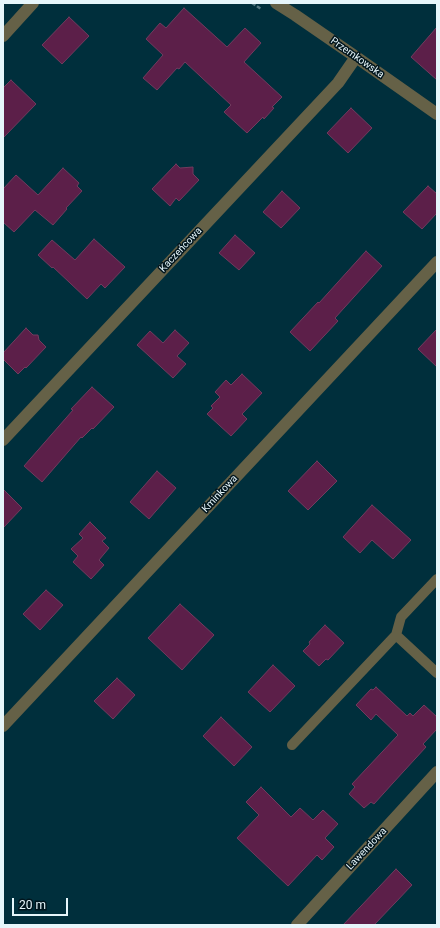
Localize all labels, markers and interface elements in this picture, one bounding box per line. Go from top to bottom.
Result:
street label: Przemkowska [328,35,386,81]
street label: Kaczeńcowa [157,225,205,275]
street label: Kminkowa [200,473,240,515]
street label: Lawendowa [344,825,390,873]
scale bar [14,890,70,916]
text: 20 m [19,898,46,912]

